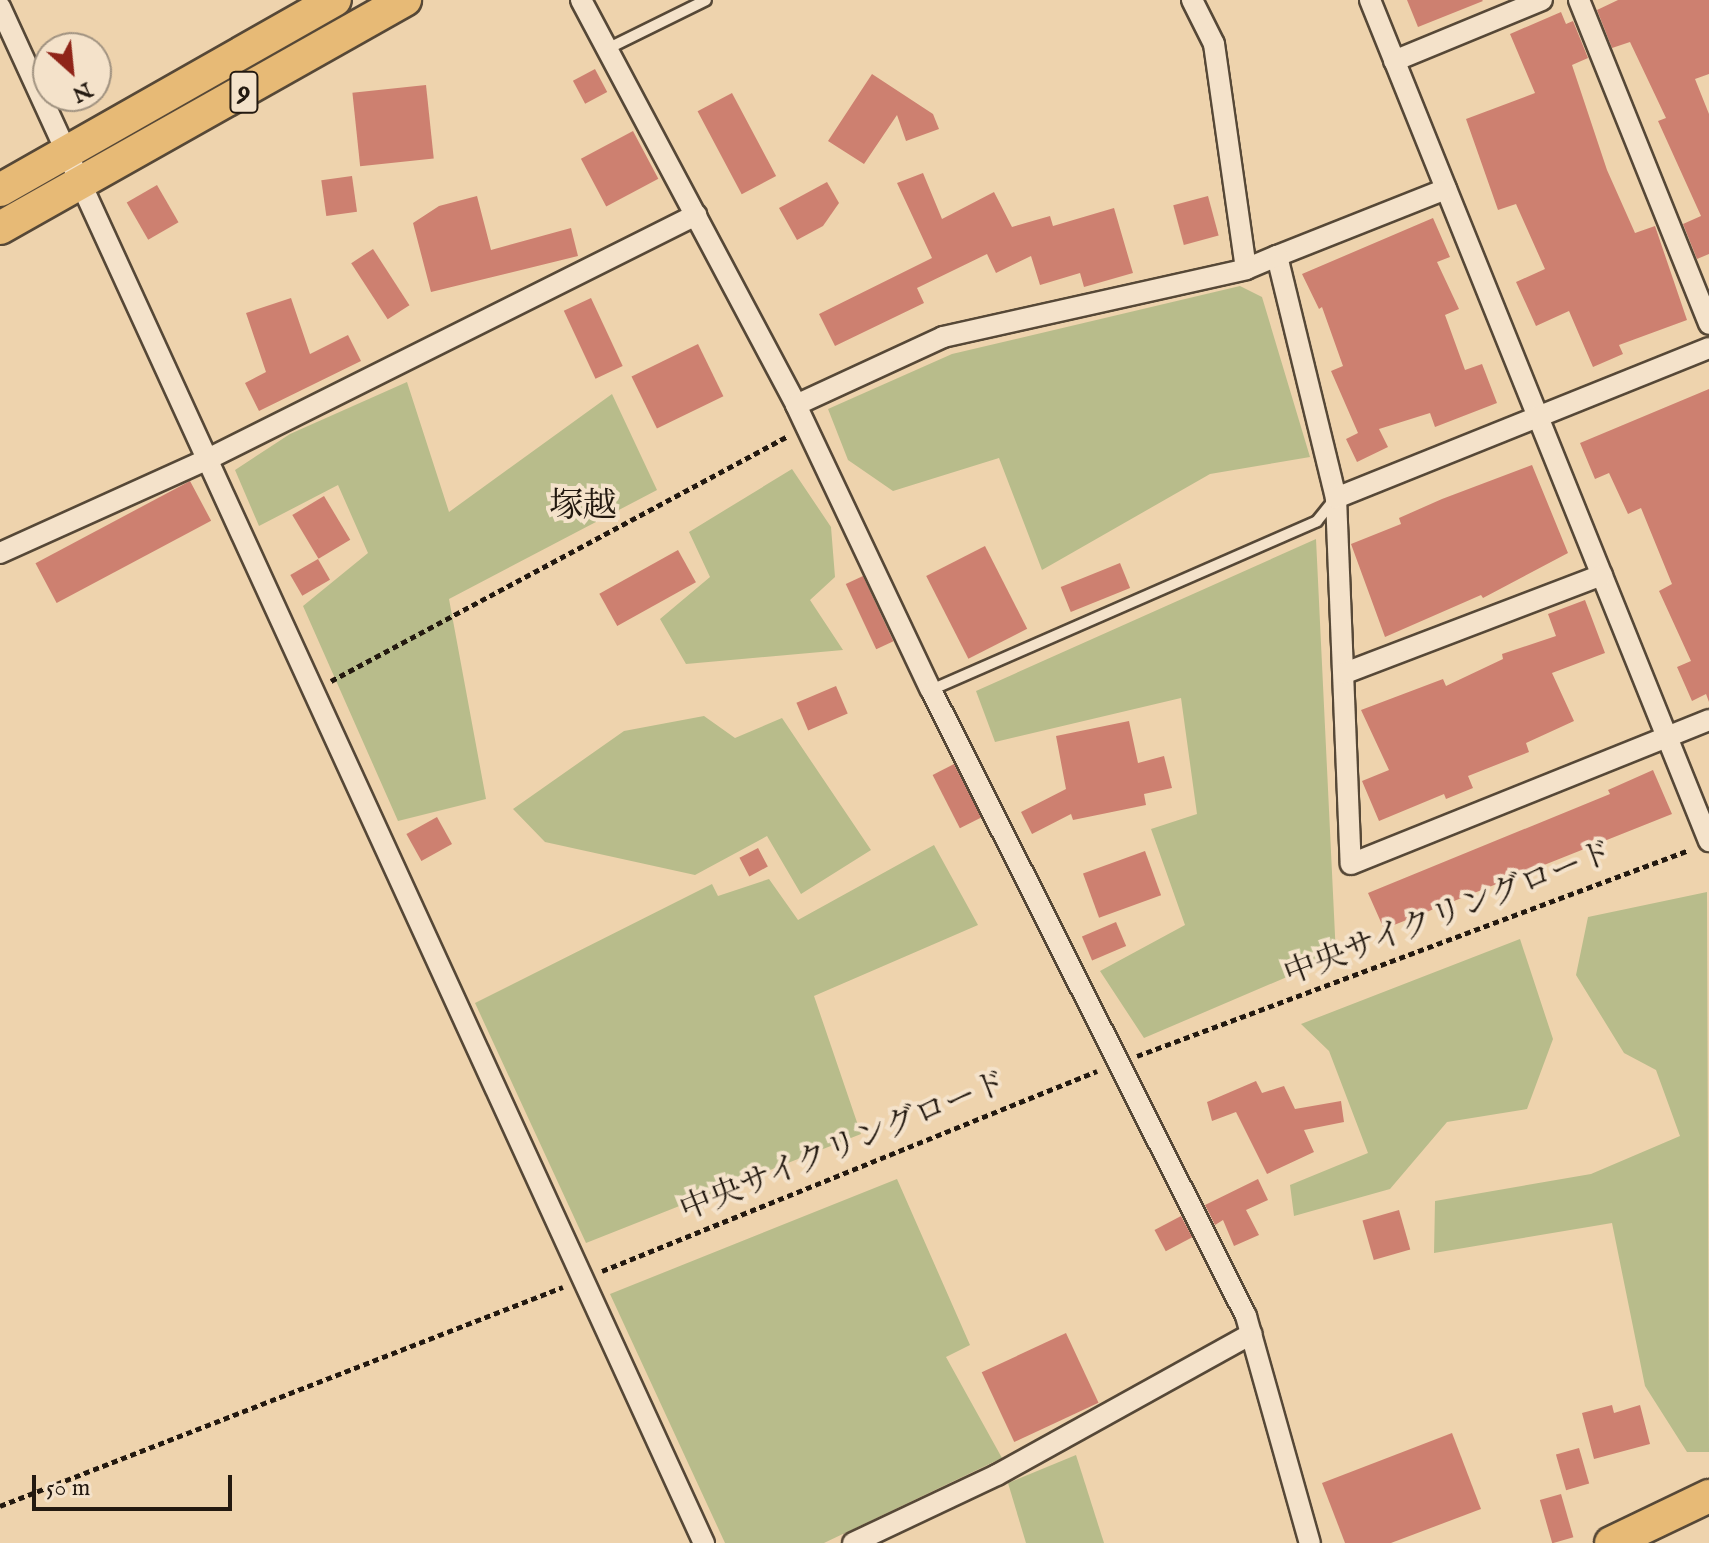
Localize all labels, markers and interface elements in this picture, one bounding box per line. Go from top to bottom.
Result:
north arrow [32,32,112,112]
road number: 9 [228,66,260,118]
text: N [67,75,97,108]
district label: 塚越 [549,487,617,527]
street label: 中央サイクリングロード [1278,834,1620,996]
street label: 中央サイクリングロード [674,1064,1014,1232]
scale bar [36,1459,236,1509]
text: 50 m [46,1473,90,1504]

